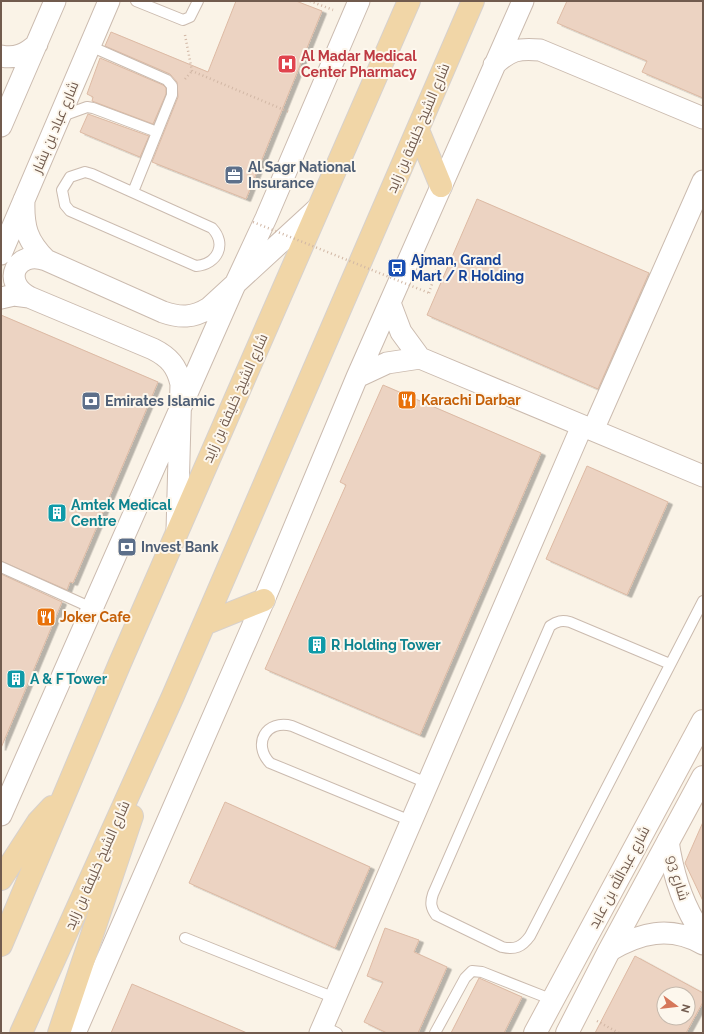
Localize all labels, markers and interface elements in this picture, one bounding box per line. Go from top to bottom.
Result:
place label: Al Madar Medical Center Pharmacy [301,48,417,80]
hospital icon: Al Madar Medical Center Pharmacy [276,53,298,75]
street label: شارع الشيخ خليفة بن زايد [383,61,454,196]
street label: شارع عباد بن بشار [28,79,82,177]
place label: Al Sagr National Insurance [248,159,356,191]
office icon: Al Sagr National Insurance [223,164,245,186]
place label: Ajman, Grand Mart / R Holding [411,252,524,284]
bus stop icon: Ajman, Grand Mart / R Holding [386,257,408,279]
street label: شارع الشيخ خليفة بن زايد [199,331,272,465]
restaurant icon: Karachi Darbar [396,389,418,411]
bank icon: Emirates Islamic [80,390,102,412]
place label: Karachi Darbar [421,392,521,408]
place label: Emirates Islamic [105,393,215,409]
place label: Amtek Medical Centre [71,497,172,529]
building icon: Amtek Medical Centre [46,502,68,524]
bank icon: Invest Bank [116,536,138,558]
place label: Invest Bank [141,539,219,555]
restaurant icon: Joker Cafe [35,606,57,628]
place label: Joker Cafe [60,609,131,625]
building icon: R Holding Tower [306,634,328,656]
place label: R Holding Tower [331,637,441,653]
building icon: A & F Tower [5,668,27,690]
place label: A & F Tower [30,671,108,687]
street label: شارع الشيخ خليفة بن زايد [61,798,134,932]
street label: شارع عبدالله بن عابد [584,823,654,931]
street label: شارع 93 [663,853,692,903]
north arrow [656,986,696,1026]
text: N [678,1003,693,1014]

